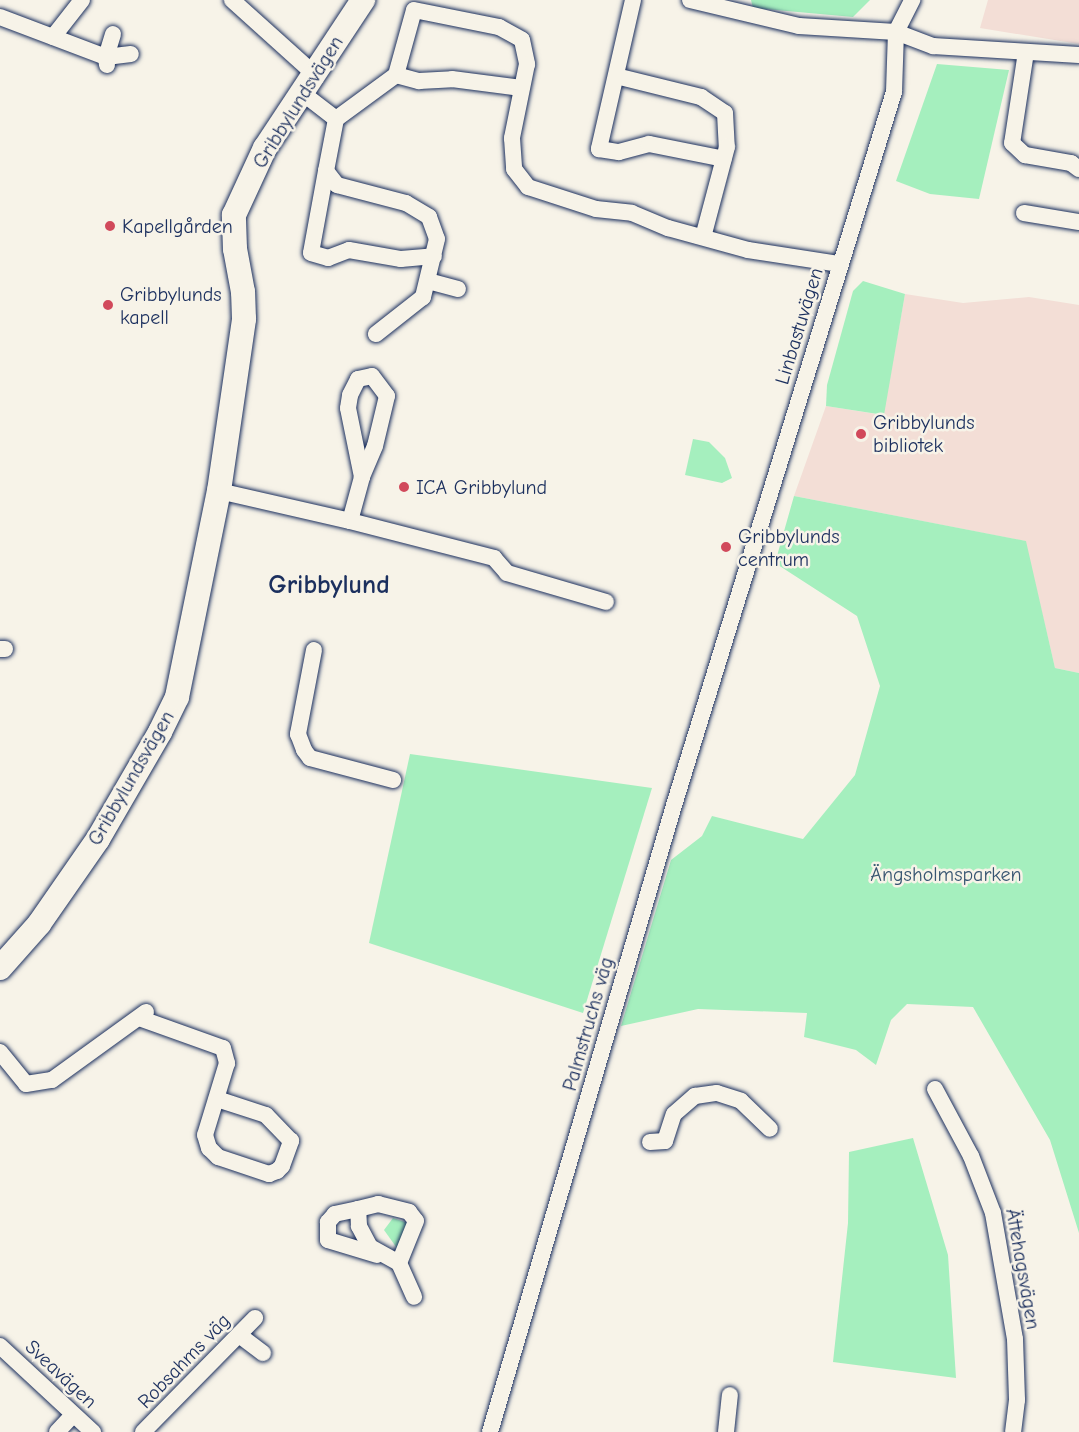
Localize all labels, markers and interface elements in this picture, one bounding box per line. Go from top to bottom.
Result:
street label: Gribbylundsvägen [248,31,348,173]
place label: Kapellgården [122,214,233,238]
marker: Kapellgården [103,219,117,233]
street label: Linbastuvägen [770,265,828,387]
place label: Gribbylunds kapell [120,282,222,329]
marker: Gribbylunds kapell [101,298,115,312]
place label: Gribbylunds bibliotek [873,410,975,457]
marker: Gribbylunds bibliotek [854,427,868,441]
place label: ICA Gribbylund [416,475,547,499]
marker: ICA Gribbylund [397,480,411,494]
place label: Gribbylunds centrum [738,524,840,571]
marker: Gribbylunds centrum [719,540,733,554]
district label: Gribbylund [268,570,390,602]
street label: Gribbylundsvägen [83,706,179,850]
park label: Ängsholmsparken [870,862,1022,886]
street label: Palmstruchs väg [557,954,619,1094]
street label: Ättehagsvägen [1001,1207,1045,1331]
street label: Robsahms väg [133,1309,235,1413]
street label: Sveavägen [20,1335,102,1413]

